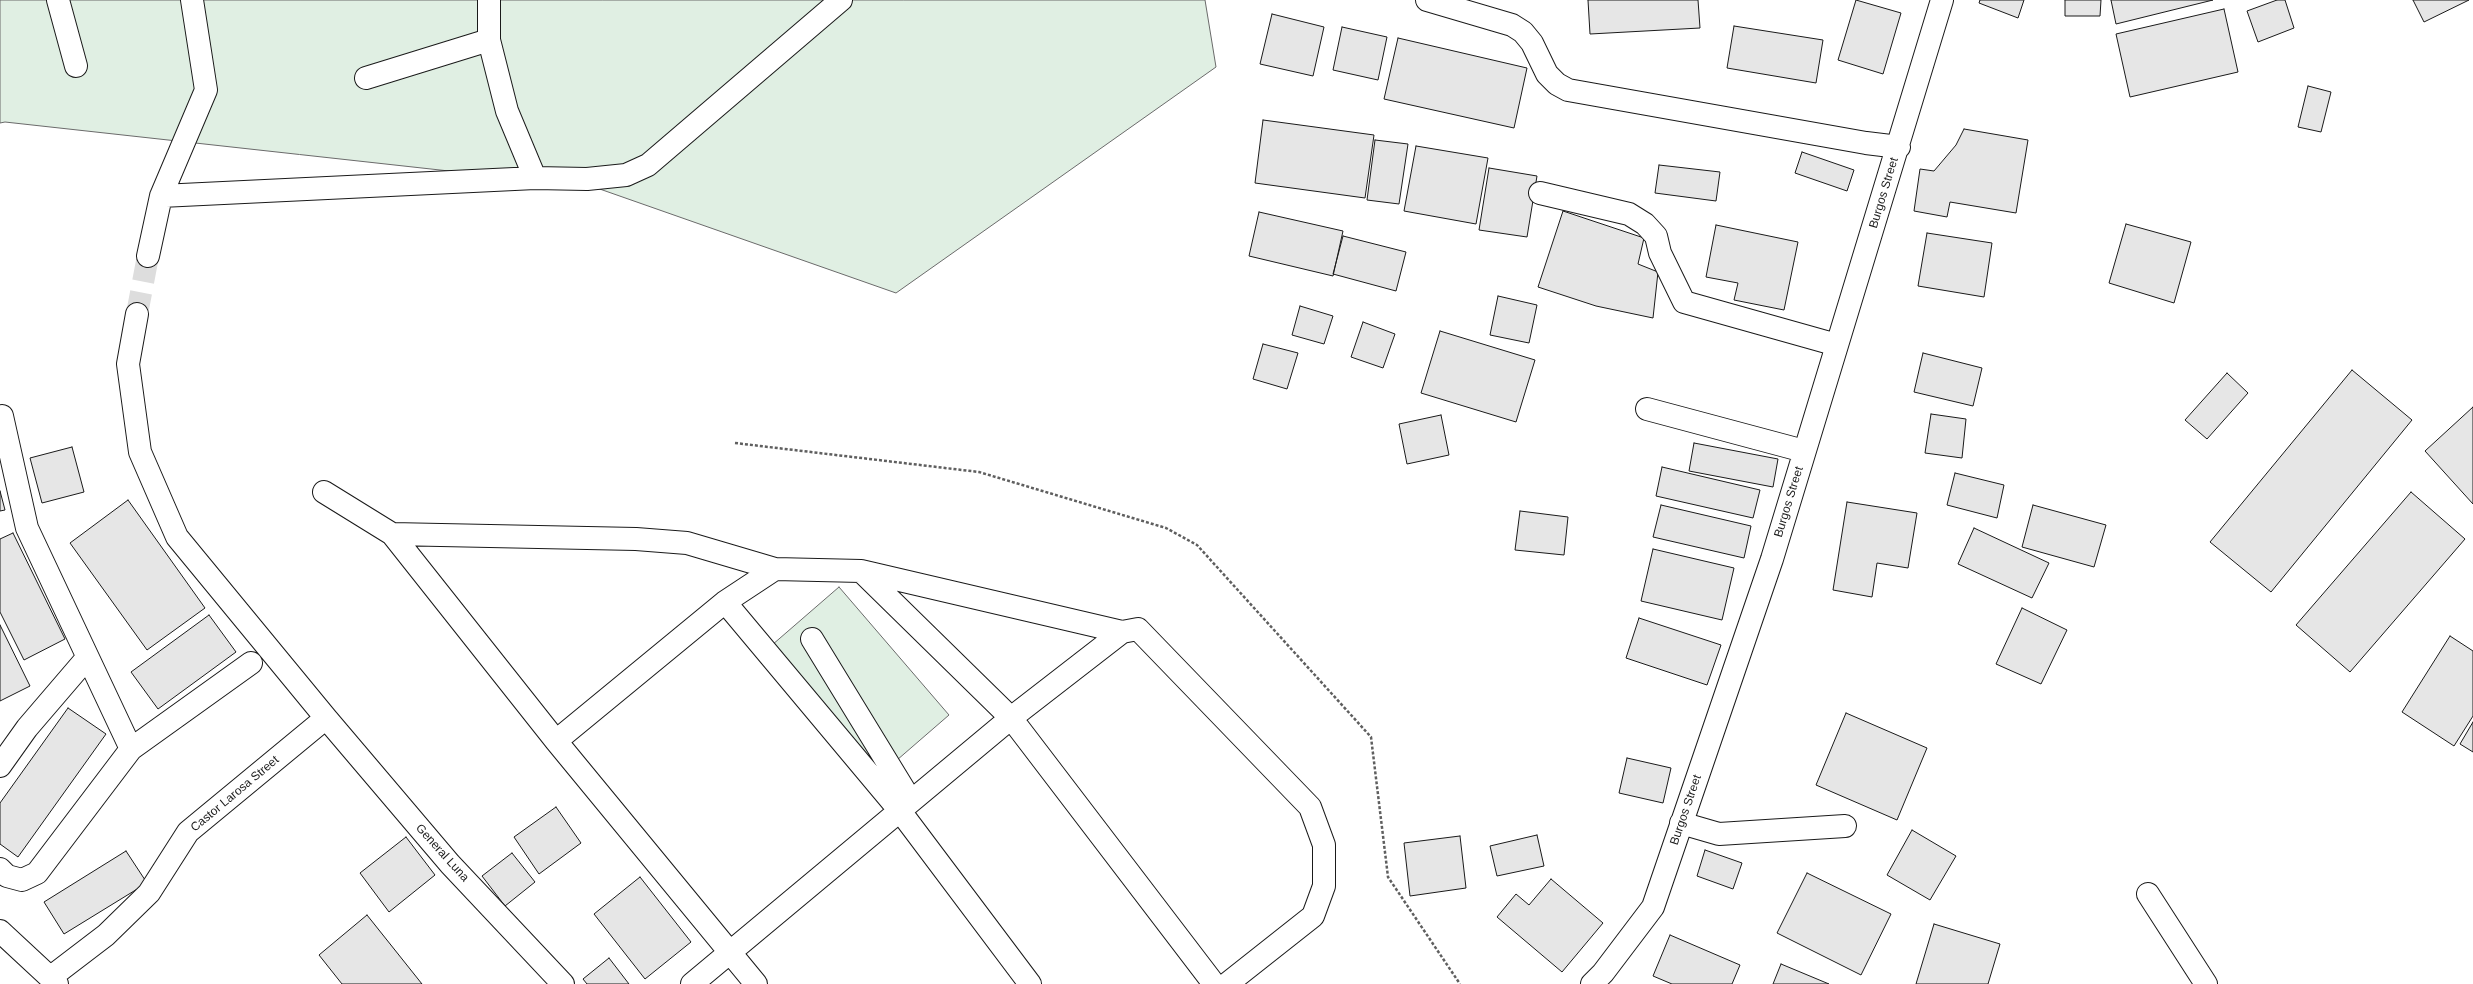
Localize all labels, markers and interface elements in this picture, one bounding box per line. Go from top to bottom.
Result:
street label: Burgos Street [1866,156,1902,230]
street label: Burgos Street [1771,465,1807,539]
street label: Castor Larosa Street [188,753,282,835]
street label: Burgos Street [1667,773,1705,847]
street label: General Luna [412,821,472,885]

